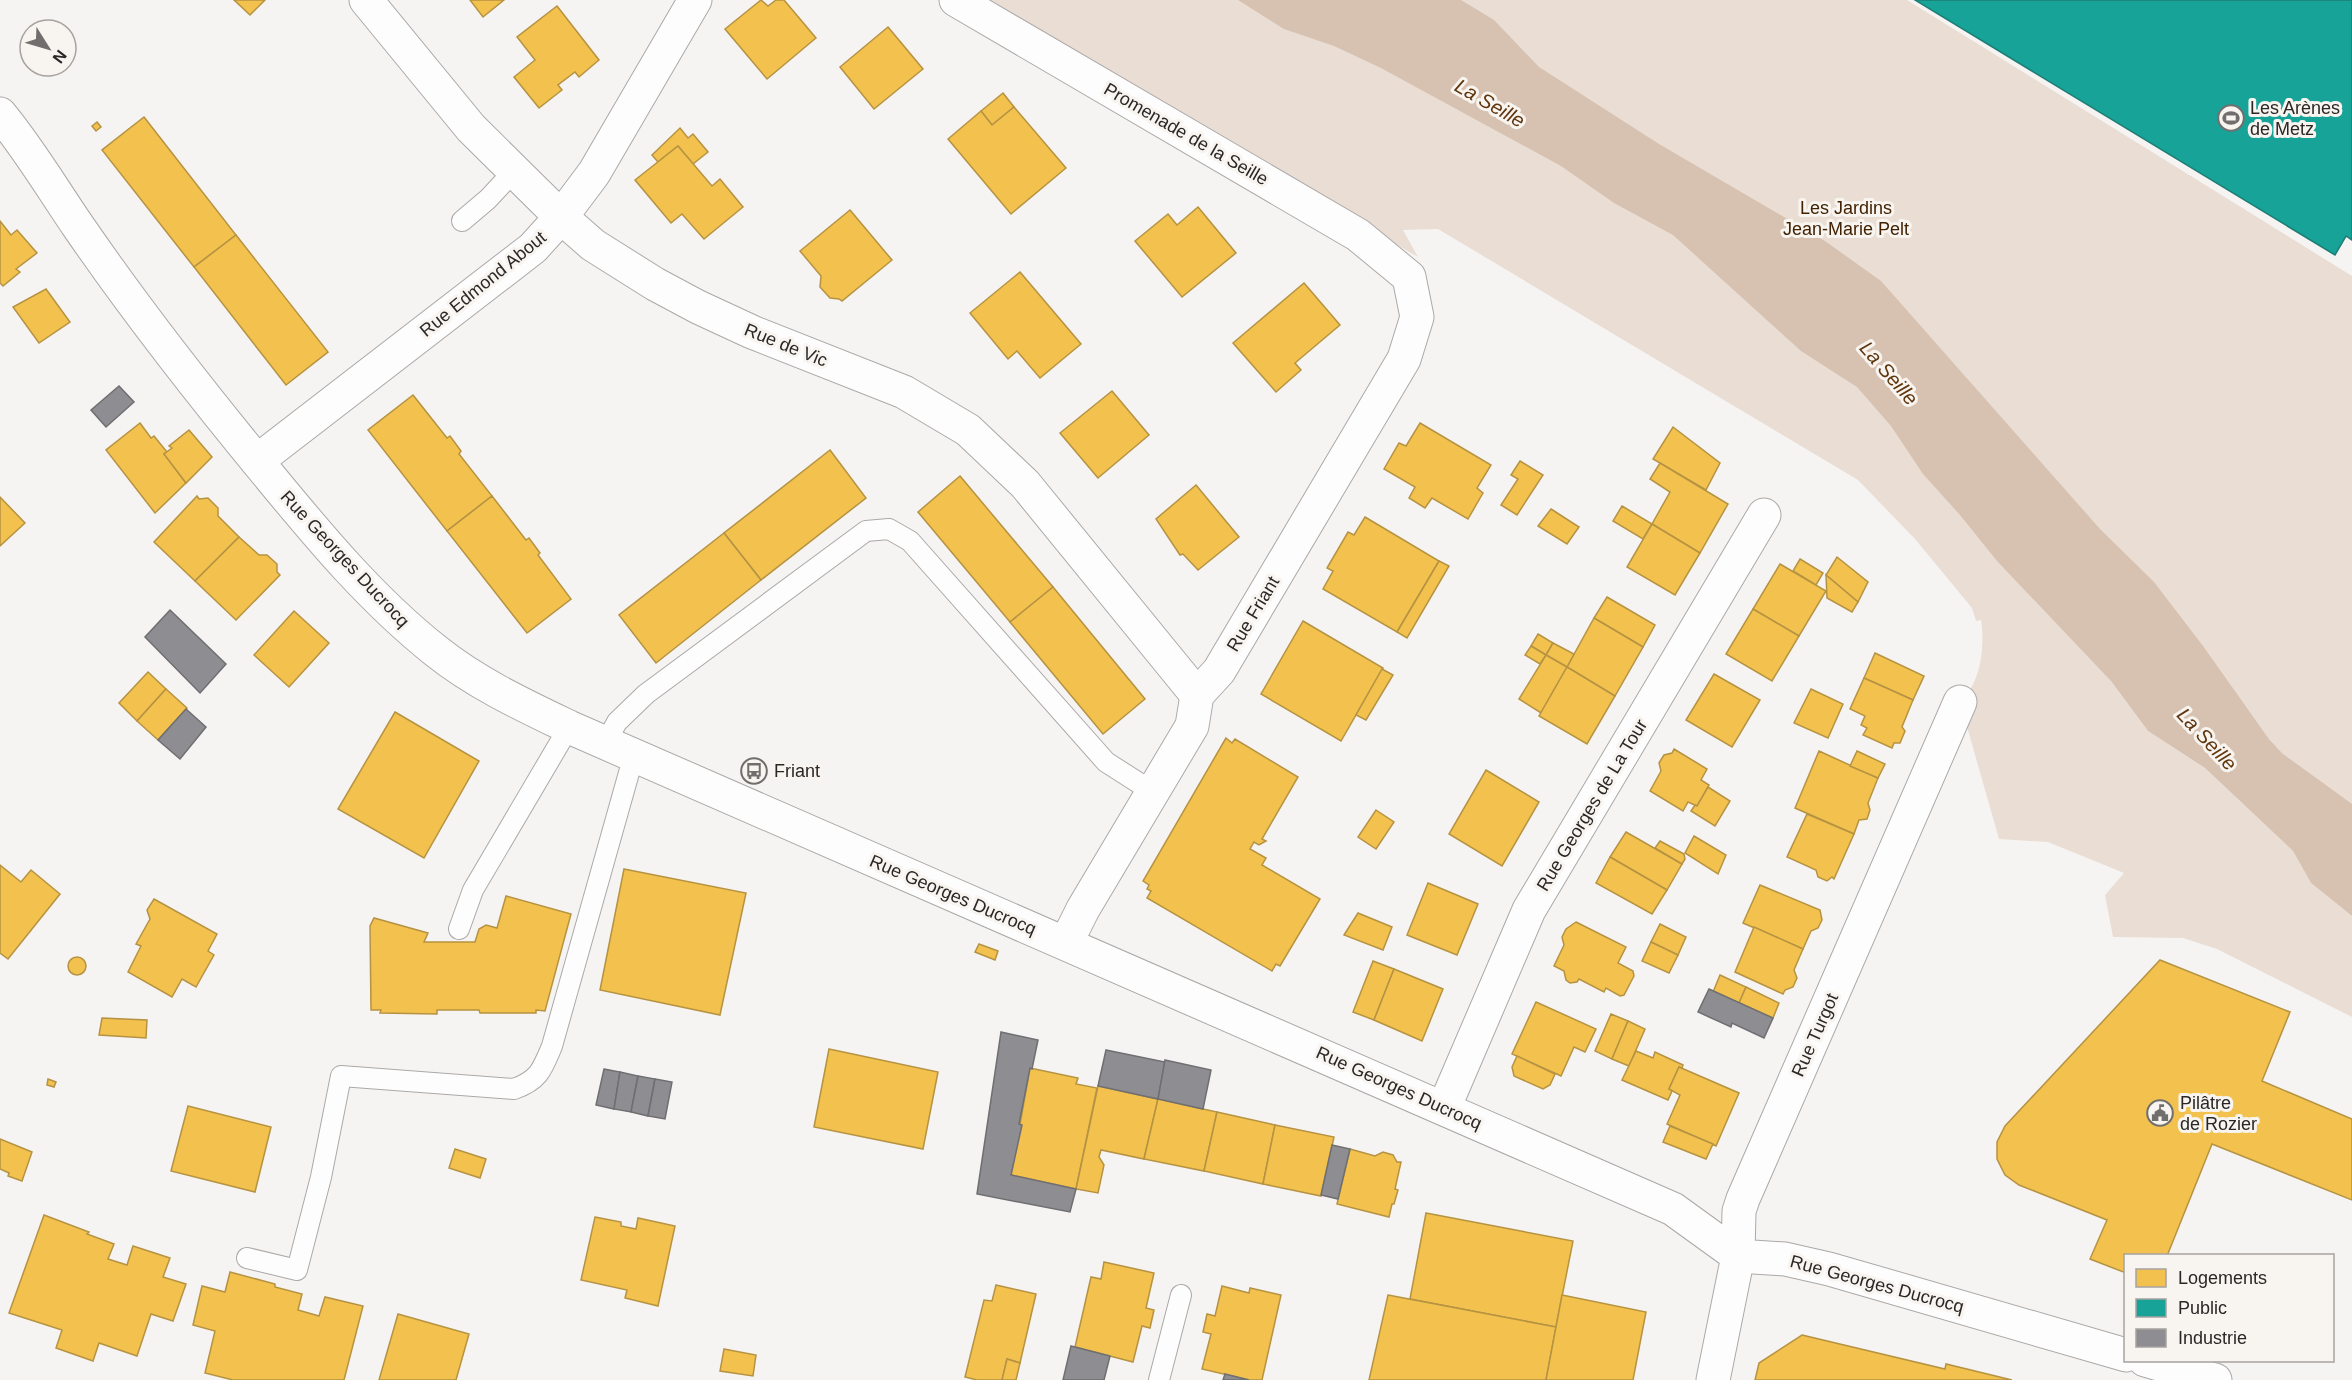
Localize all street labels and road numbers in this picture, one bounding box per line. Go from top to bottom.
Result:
street label: Promenade de la Seille [1100,79,1272,189]
street label: Rue Edmond About [416,227,550,341]
street label: Rue de Vic [742,319,830,371]
street label: Rue Georges Ducrocq [277,487,413,631]
street label: Rue Friant [1223,573,1283,655]
street label: Rue Georges de La Tour [1533,716,1651,894]
street label: Rue Georges Ducrocq [867,851,1039,939]
street label: Rue Turgot [1788,990,1842,1080]
street label: Rue Georges Ducrocq [1313,1042,1485,1134]
street label: Rue Georges Ducrocq [1788,1251,1966,1317]

